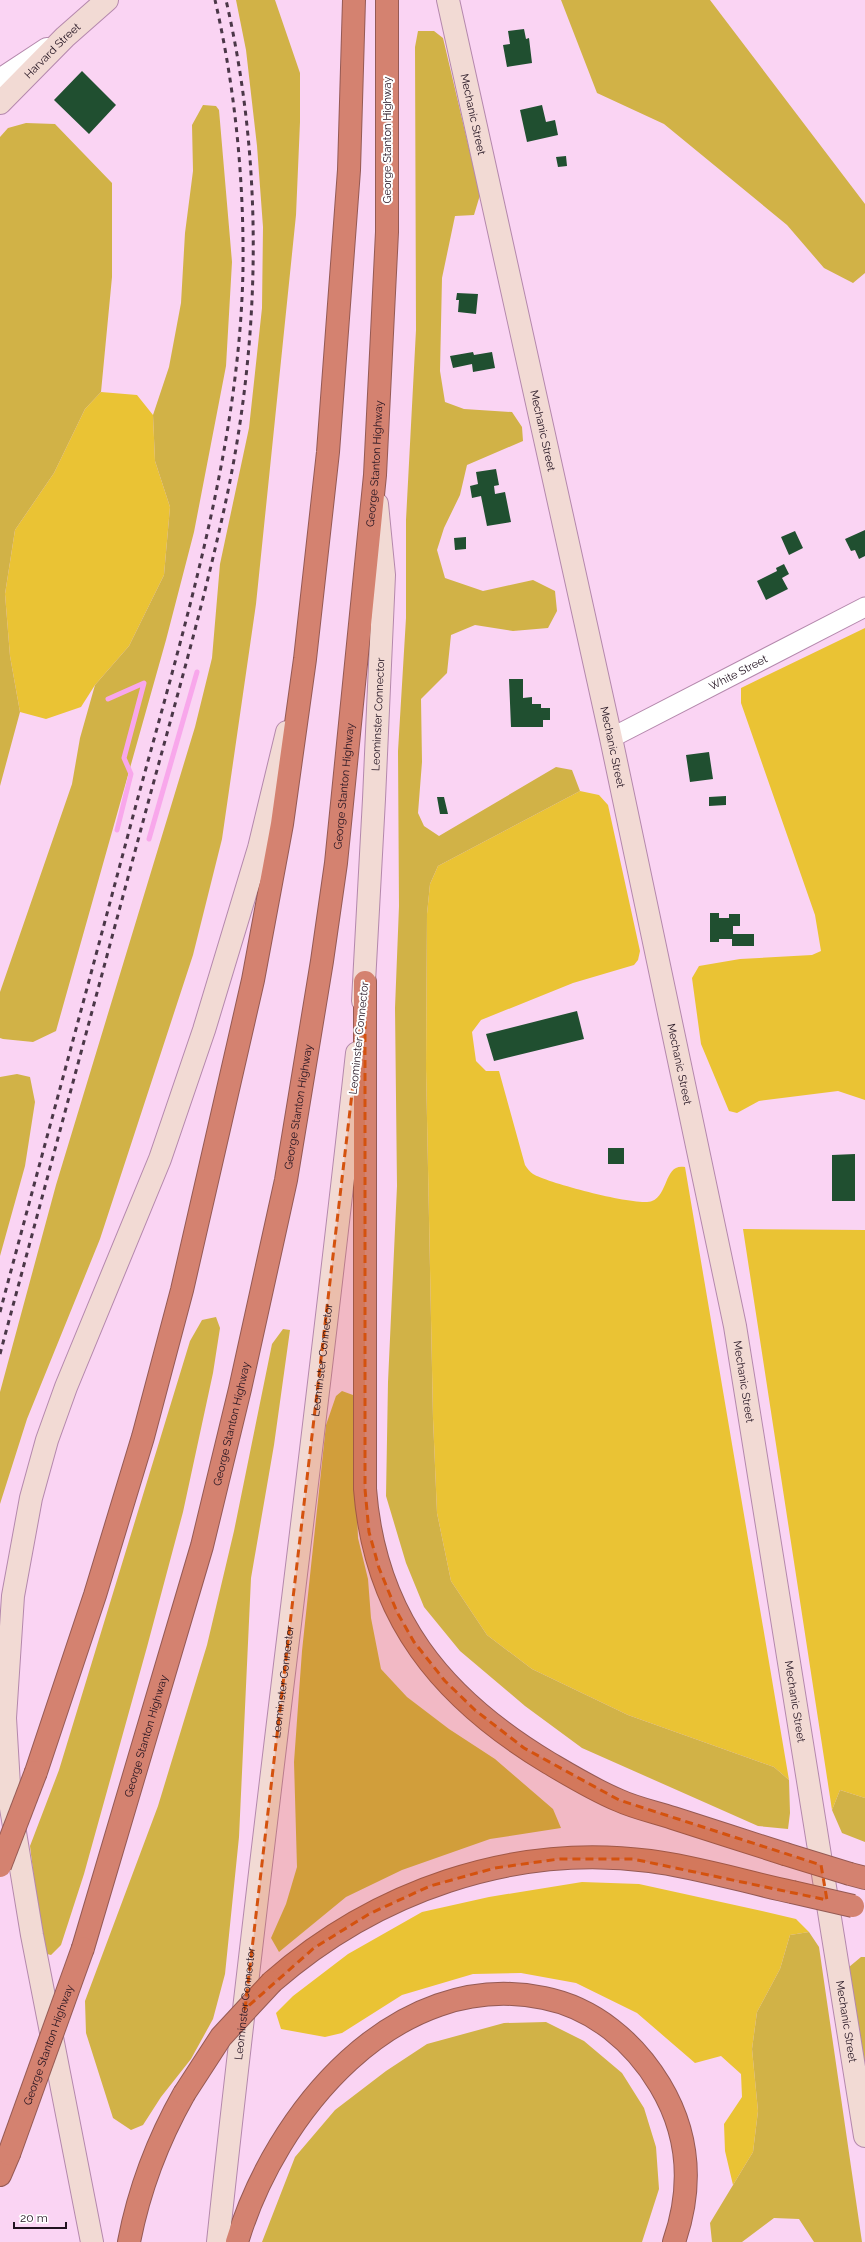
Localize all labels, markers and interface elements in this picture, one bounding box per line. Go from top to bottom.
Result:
street label: Harvard Street [21,20,83,81]
street label: Mechanic Street [458,72,489,156]
street label: George Stanton Highway [381,77,394,203]
street label: Mechanic Street [528,389,558,473]
street label: George Stanton Highway [363,400,385,528]
street label: White Street [707,652,770,693]
street label: Leominster Connector [369,657,387,771]
street label: Mechanic Street [598,705,628,789]
street label: George Stanton Highway [331,722,357,850]
street label: Leominster Connector [347,981,371,1095]
street label: Mechanic Street [665,1022,695,1106]
street label: George Stanton Highway [281,1043,315,1170]
street label: Leominster Connector [309,1303,335,1417]
street label: Mechanic Street [731,1340,757,1424]
street label: George Stanton Highway [210,1361,252,1487]
street label: Leominster Connector [270,1624,296,1739]
street label: Mechanic Street [782,1660,808,1744]
street label: George Stanton Highway [121,1673,170,1799]
street label: Leominster Connector [232,1946,258,2061]
street label: Mechanic Street [834,1980,860,2064]
street label: George Stanton Highway [21,1983,76,2107]
scale bar [14,2204,66,2230]
text: 20 m [20,2211,48,2225]

